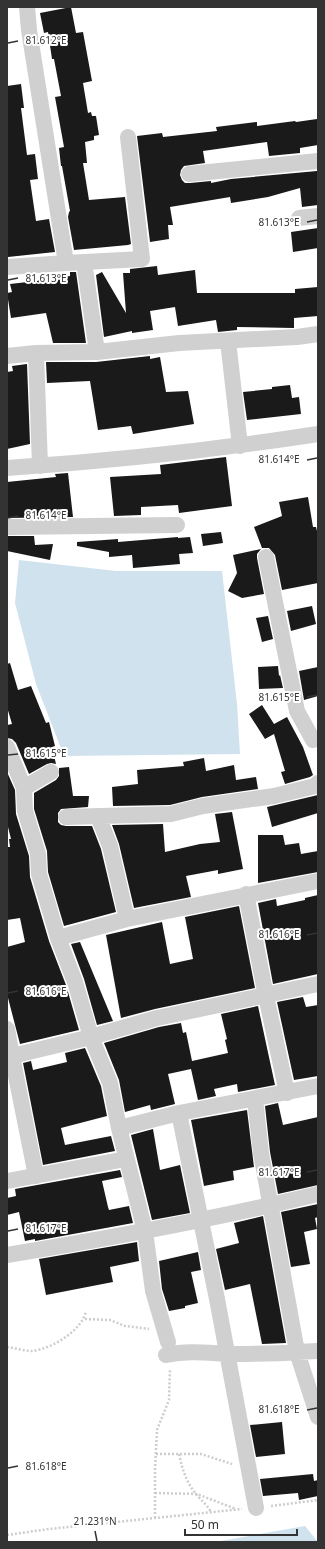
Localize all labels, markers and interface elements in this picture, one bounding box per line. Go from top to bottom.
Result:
text: 81.612°E [25,33,67,47]
text: 81.613°E [258,215,300,229]
text: 81.613°E [25,271,67,285]
text: 81.614°E [258,452,300,466]
text: 81.614°E [25,508,67,522]
text: 81.615°E [258,690,300,704]
text: 81.615°E [25,746,67,760]
text: 81.616°E [258,927,300,941]
text: 81.616°E [25,984,67,998]
text: 81.617°E [258,1165,300,1179]
text: 81.617°E [25,1221,67,1235]
text: 81.618°E [258,1402,300,1416]
text: 81.618°E [25,1459,67,1473]
scale bar [185,1511,297,1537]
text: 21.231°N [73,1514,117,1528]
text: 50 m [191,1516,219,1533]

